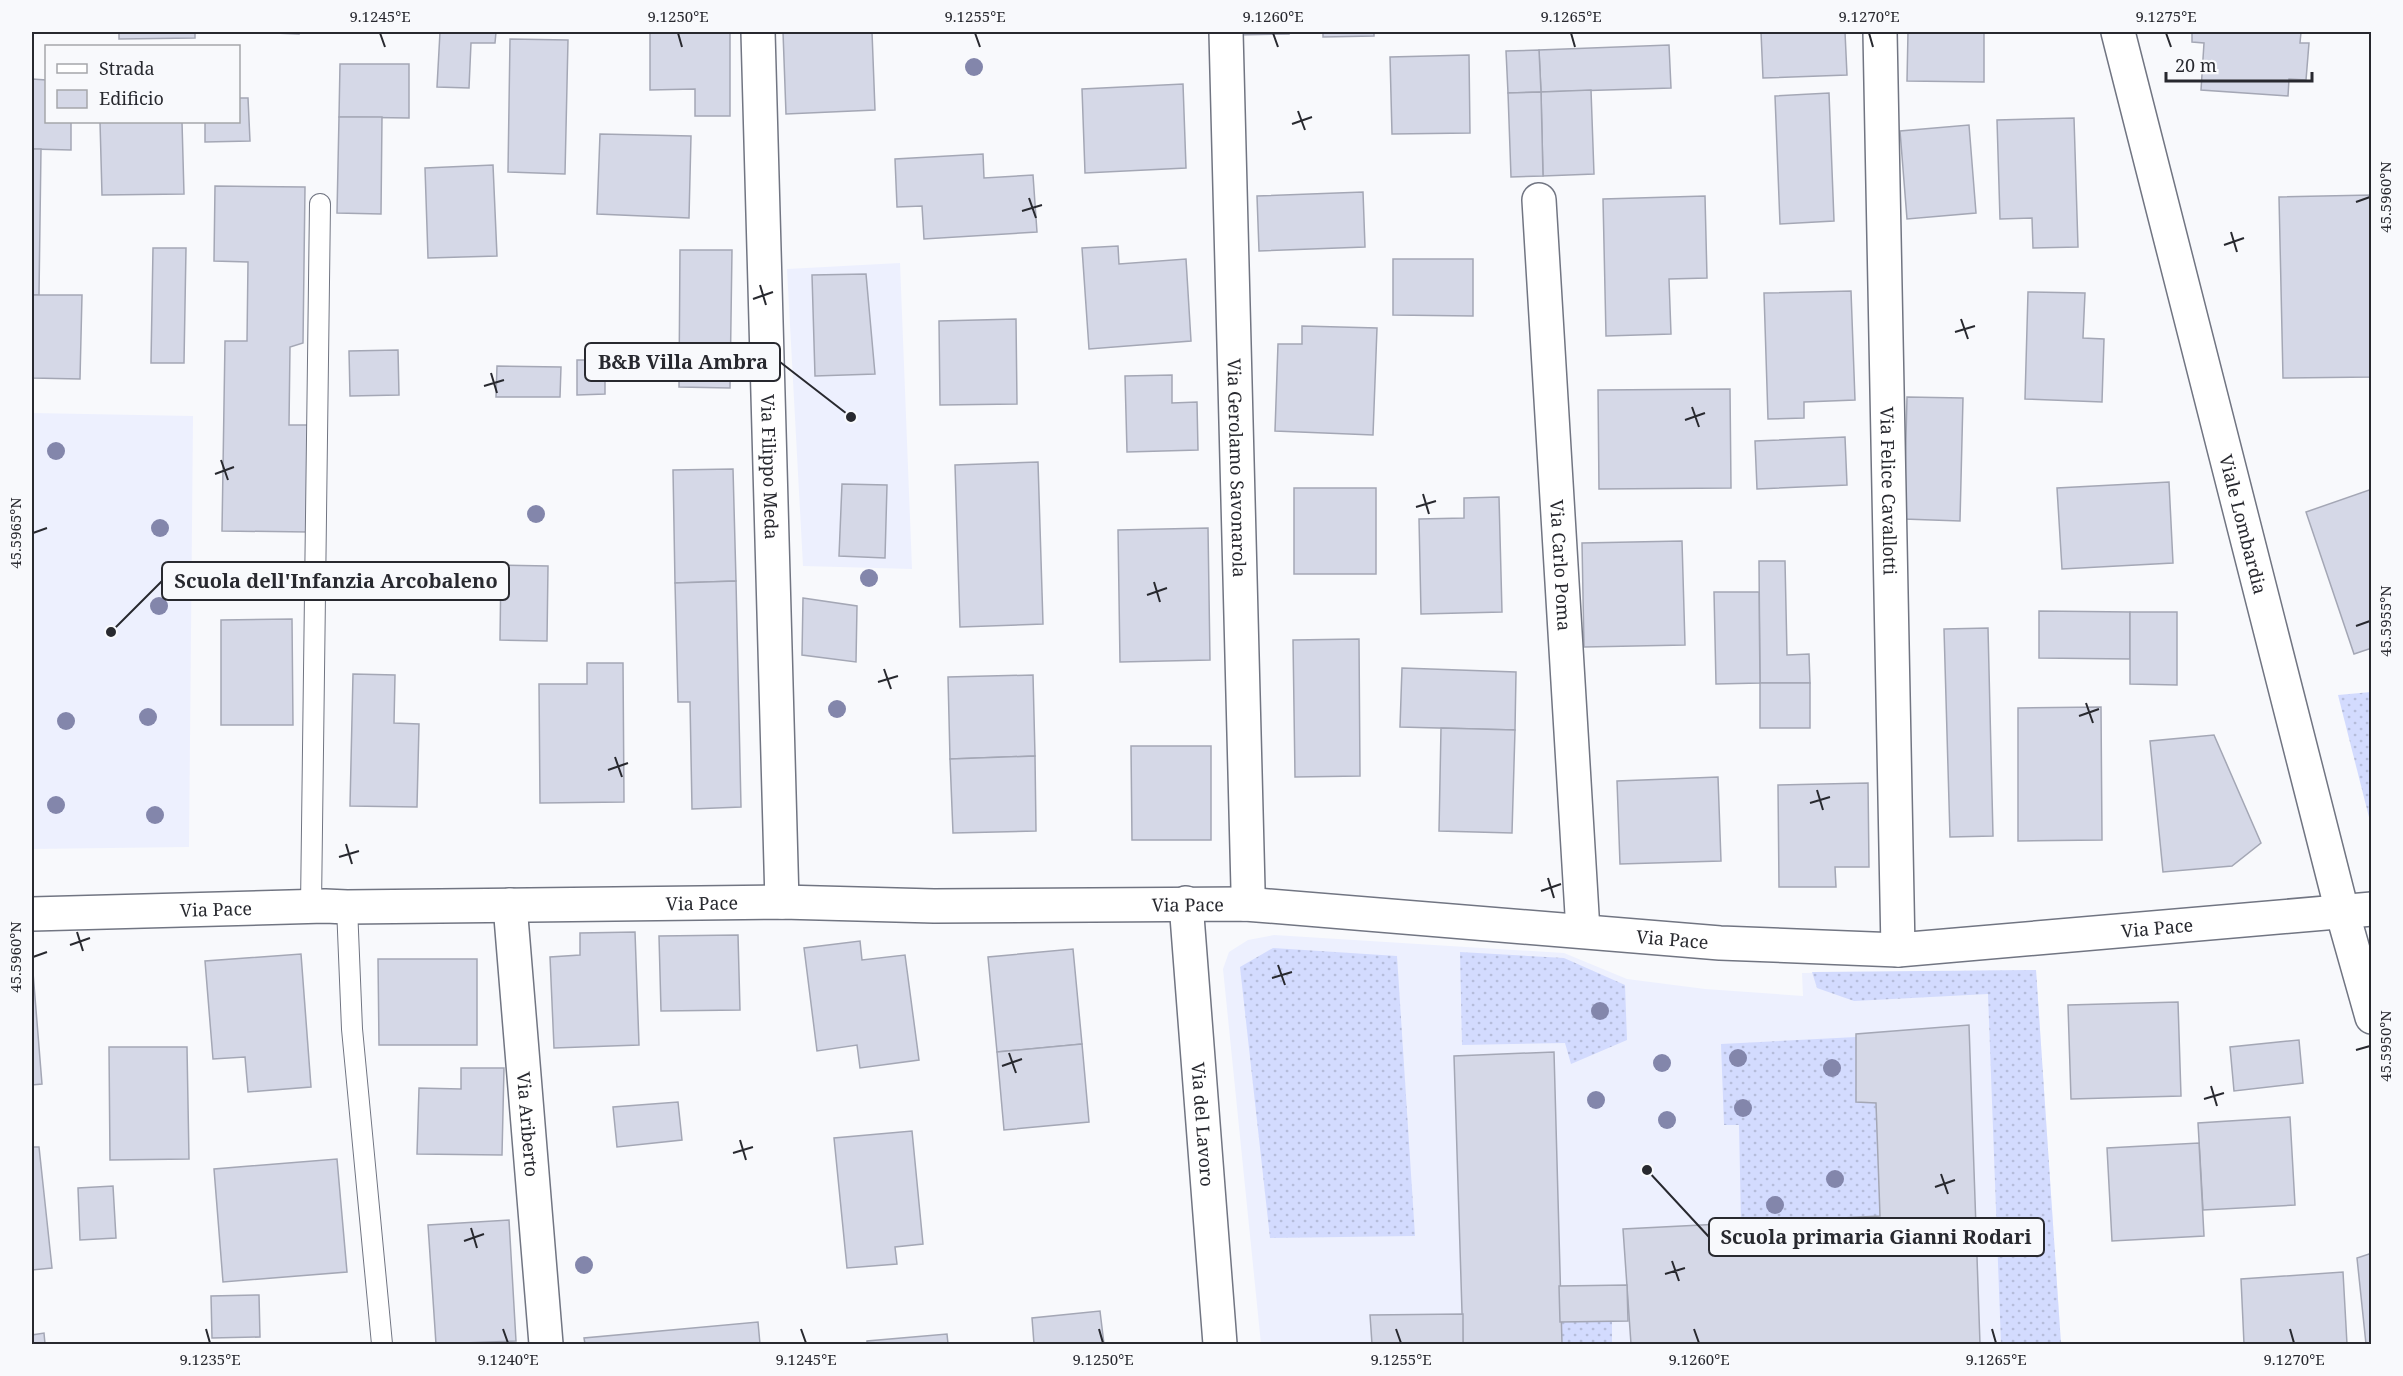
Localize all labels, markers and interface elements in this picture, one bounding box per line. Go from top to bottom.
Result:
text: 9.1245°E [349,6,411,26]
text: 9.1250°E [647,6,709,26]
text: 9.1255°E [944,6,1006,26]
text: 9.1260°E [1242,6,1304,26]
text: 9.1265°E [1540,6,1602,26]
text: 9.1270°E [1838,6,1900,26]
text: 9.1275°E [2135,6,2197,26]
legend [45,45,240,123]
scale bar [2166,45,2312,83]
text: 20 m [2175,53,2217,77]
text: Strada [99,56,155,80]
text: Edificio [99,86,164,110]
text: 45.5960°N [2375,161,2395,233]
callout: B&B Villa Ambra [585,343,780,381]
text: B&B Villa Ambra [598,348,768,375]
street label: Via Gerolamo Savonarola [1222,358,1252,578]
street label: Via Filippo Meda [756,394,784,540]
street label: Via Felice Cavallotti [1875,406,1903,576]
street label: Viale Lombardia [2214,452,2273,597]
text: 45.5965°N [5,497,25,569]
street label: Via Carlo Poma [1545,499,1577,632]
callout: Scuola dell'Infanzia Arcobaleno [162,562,509,600]
text: Scuola dell'Infanzia Arcobaleno [174,567,498,594]
text: 45.5955°N [2375,585,2395,657]
street label: Via Pace [666,891,738,915]
street label: Via Pace [1152,892,1224,917]
street label: Via Pace [179,896,252,922]
street label: Via Pace [2120,913,2194,943]
text: 45.5960°N [5,921,25,993]
street label: Via Pace [1635,924,1709,954]
text: 45.5950°N [2375,1010,2395,1082]
street label: Via del Lavoro [1186,1061,1220,1187]
street label: Via Ariberto [512,1071,544,1178]
callout: Scuola primaria Gianni Rodari [1709,1218,2044,1256]
text: Scuola primaria Gianni Rodari [1720,1223,2032,1250]
text: 9.1235°E [179,1349,241,1369]
text: 9.1240°E [477,1349,539,1369]
text: 9.1245°E [775,1349,837,1369]
text: 9.1250°E [1072,1349,1134,1369]
text: 9.1255°E [1370,1349,1432,1369]
text: 9.1260°E [1668,1349,1730,1369]
text: 9.1265°E [1965,1349,2027,1369]
text: 9.1270°E [2263,1349,2325,1369]

